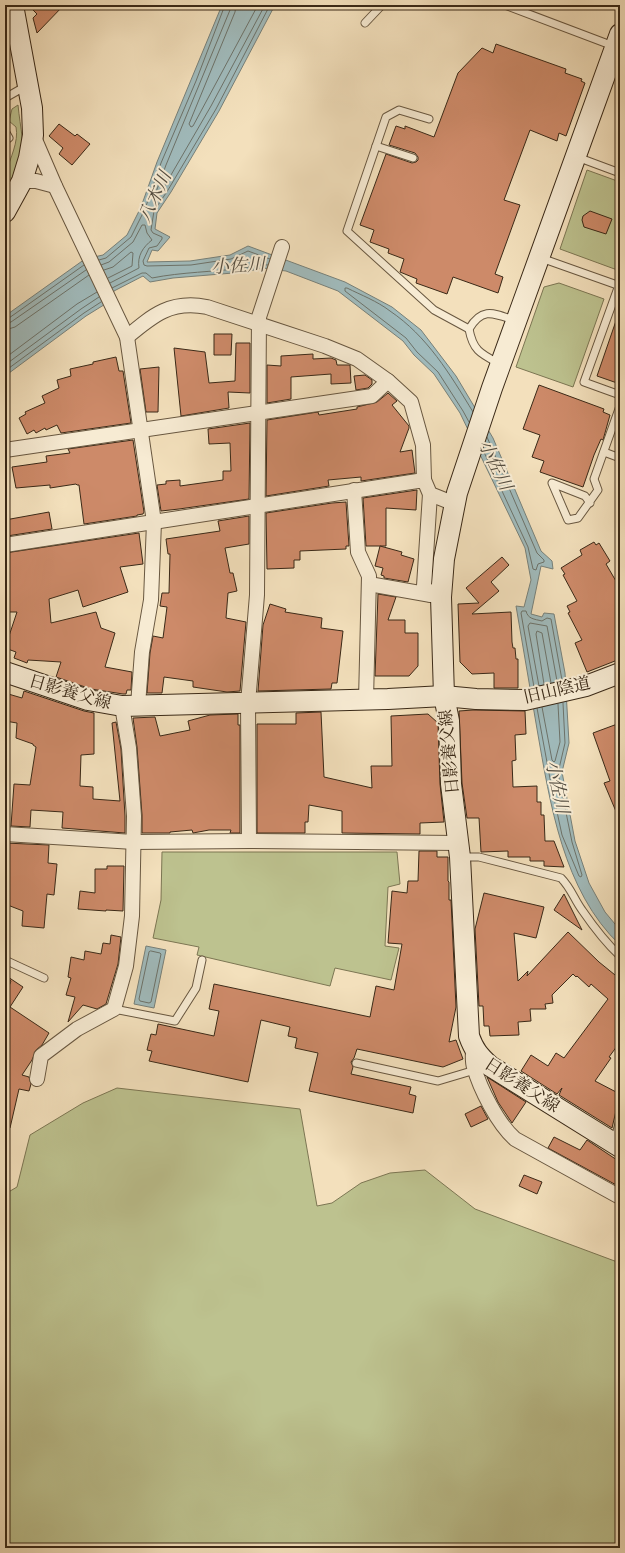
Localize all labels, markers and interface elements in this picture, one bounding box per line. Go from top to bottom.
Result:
water label: 八木川 [133,166,178,226]
water label: 小佐川 [210,253,268,279]
water label: 小佐川 [473,436,518,496]
street label: 日影養父線 [26,670,114,714]
street label: 旧山陰道 [522,672,592,708]
street label: 日影養父線 [435,709,463,795]
water label: 小佐川 [540,758,574,818]
street label: 日影養父線 [481,1053,563,1117]

